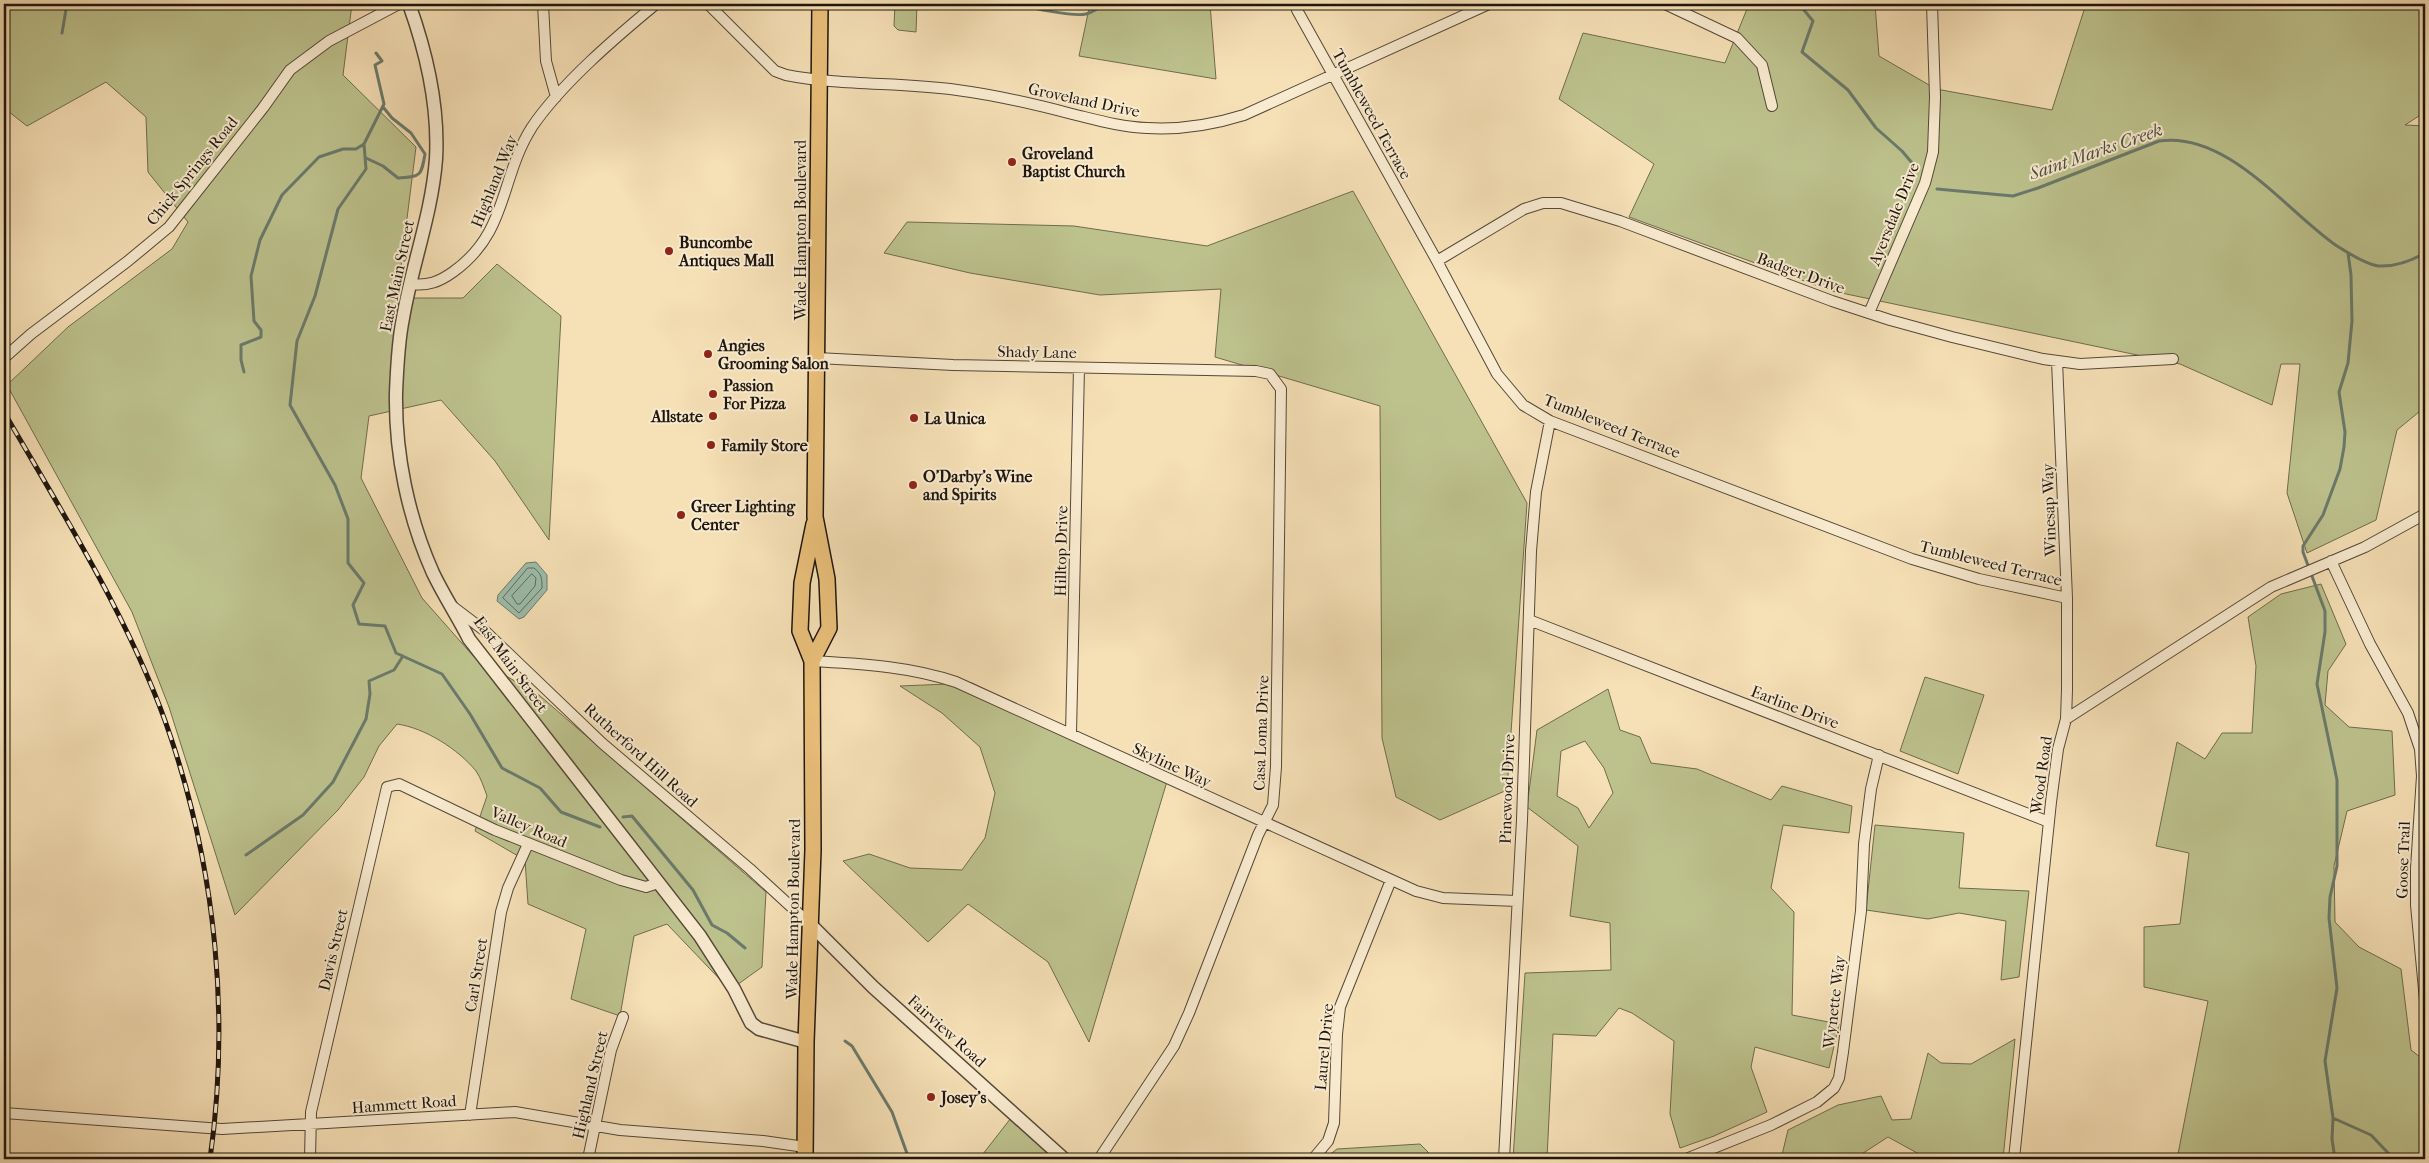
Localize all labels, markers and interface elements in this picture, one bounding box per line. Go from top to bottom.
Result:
street label: Tumbleweed Terrace [1328,46,1416,182]
street label: Groveland Drive [1026,79,1142,121]
street label: Chick Springs Road [142,113,242,229]
water label: Saint Marks Creek [2026,119,2165,185]
street label: Highland Way [467,131,521,230]
street label: Wade Hampton Boulevard [791,139,810,321]
place label: Groveland Baptist Church [1022,144,1126,182]
marker: Groveland Baptist Church [1006,156,1018,168]
street label: Ayersdale Drive [1864,160,1923,269]
street label: East Main Street [376,218,418,334]
place label: Buncombe Antiques Mall [678,233,775,271]
marker: Buncombe Antiques Mall [663,245,675,257]
street label: Badger Drive [1754,248,1848,298]
place label: Angies Grooming Salon [717,336,829,374]
street label: Shady Lane [997,342,1077,362]
marker: Angies Grooming Salon [702,348,714,360]
place label: Passion For Pizza [722,376,786,413]
marker: Passion For Pizza [707,388,719,400]
street label: Tumbleweed Terrace [1541,390,1683,462]
place label: Allstate [650,407,703,426]
place label: La Unica [924,409,986,428]
marker: Allstate [707,410,719,422]
marker: La Unica [908,412,920,424]
place label: Family Store [720,436,808,456]
marker: Family Store [705,439,717,451]
street label: Winesap Way [2038,463,2060,558]
place label: O'Darby's Wine and Spirits [923,467,1033,505]
marker: O'Darby's Wine and Spirits [907,479,919,491]
place label: Greer Lighting Center [691,497,796,534]
street label: Hilltop Drive [1051,505,1071,597]
marker: Greer Lighting Center [675,509,687,521]
street label: Tumbleweed Terrace [1918,536,2064,590]
street label: East Main Street [470,612,552,716]
street label: Casa Loma Drive [1249,675,1273,791]
street label: Earline Drive [1748,682,1842,733]
street label: Rutherford Hill Road [580,699,702,811]
street label: Pinewood Drive [1496,733,1518,845]
street label: Wood Road [2026,734,2056,816]
street label: Skyline Way [1129,738,1215,792]
street label: Valley Road [487,802,570,852]
street label: Wade Hampton Boulevard [782,818,804,1000]
street label: Goose Trail [2392,820,2414,899]
street label: Davis Street [314,907,352,993]
street label: Carl Street [461,936,491,1014]
street label: Wynette Way [1819,954,1849,1051]
street label: Fairview Road [904,991,990,1071]
street label: Laurel Drive [1311,1002,1337,1091]
street label: Highland Street [568,1029,612,1141]
place label: Josey's [939,1088,987,1108]
street label: Hammett Road [351,1091,457,1117]
marker: Josey's [925,1091,937,1103]

